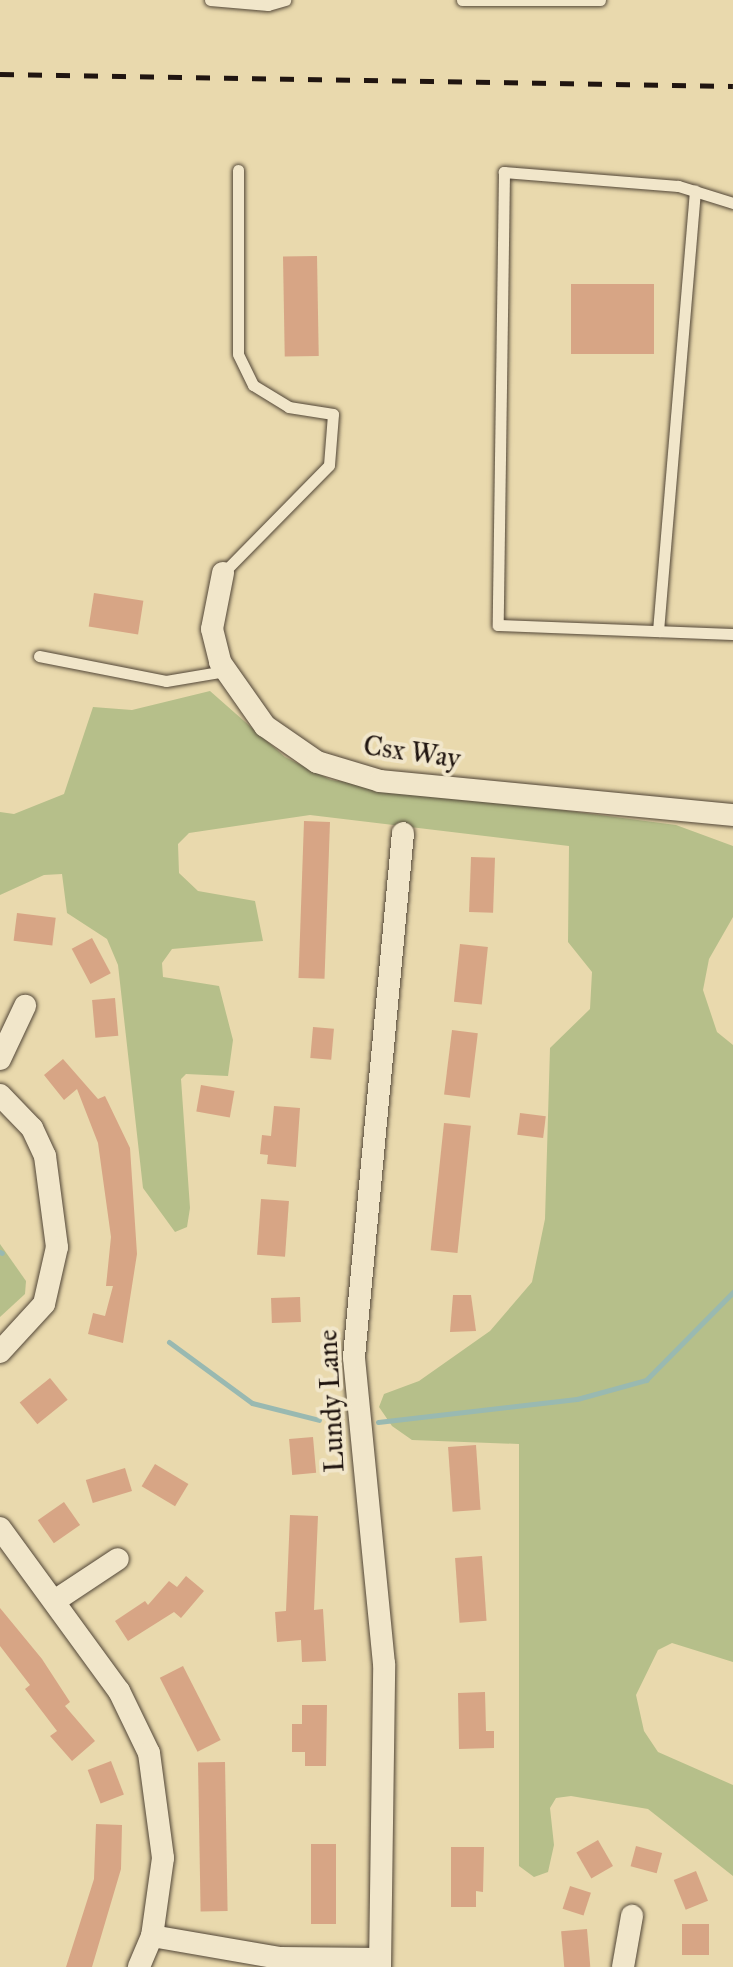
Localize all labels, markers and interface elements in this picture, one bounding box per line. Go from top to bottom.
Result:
street label: Csx Way [361,729,463,775]
street label: Lundy Lane [310,1329,352,1473]

